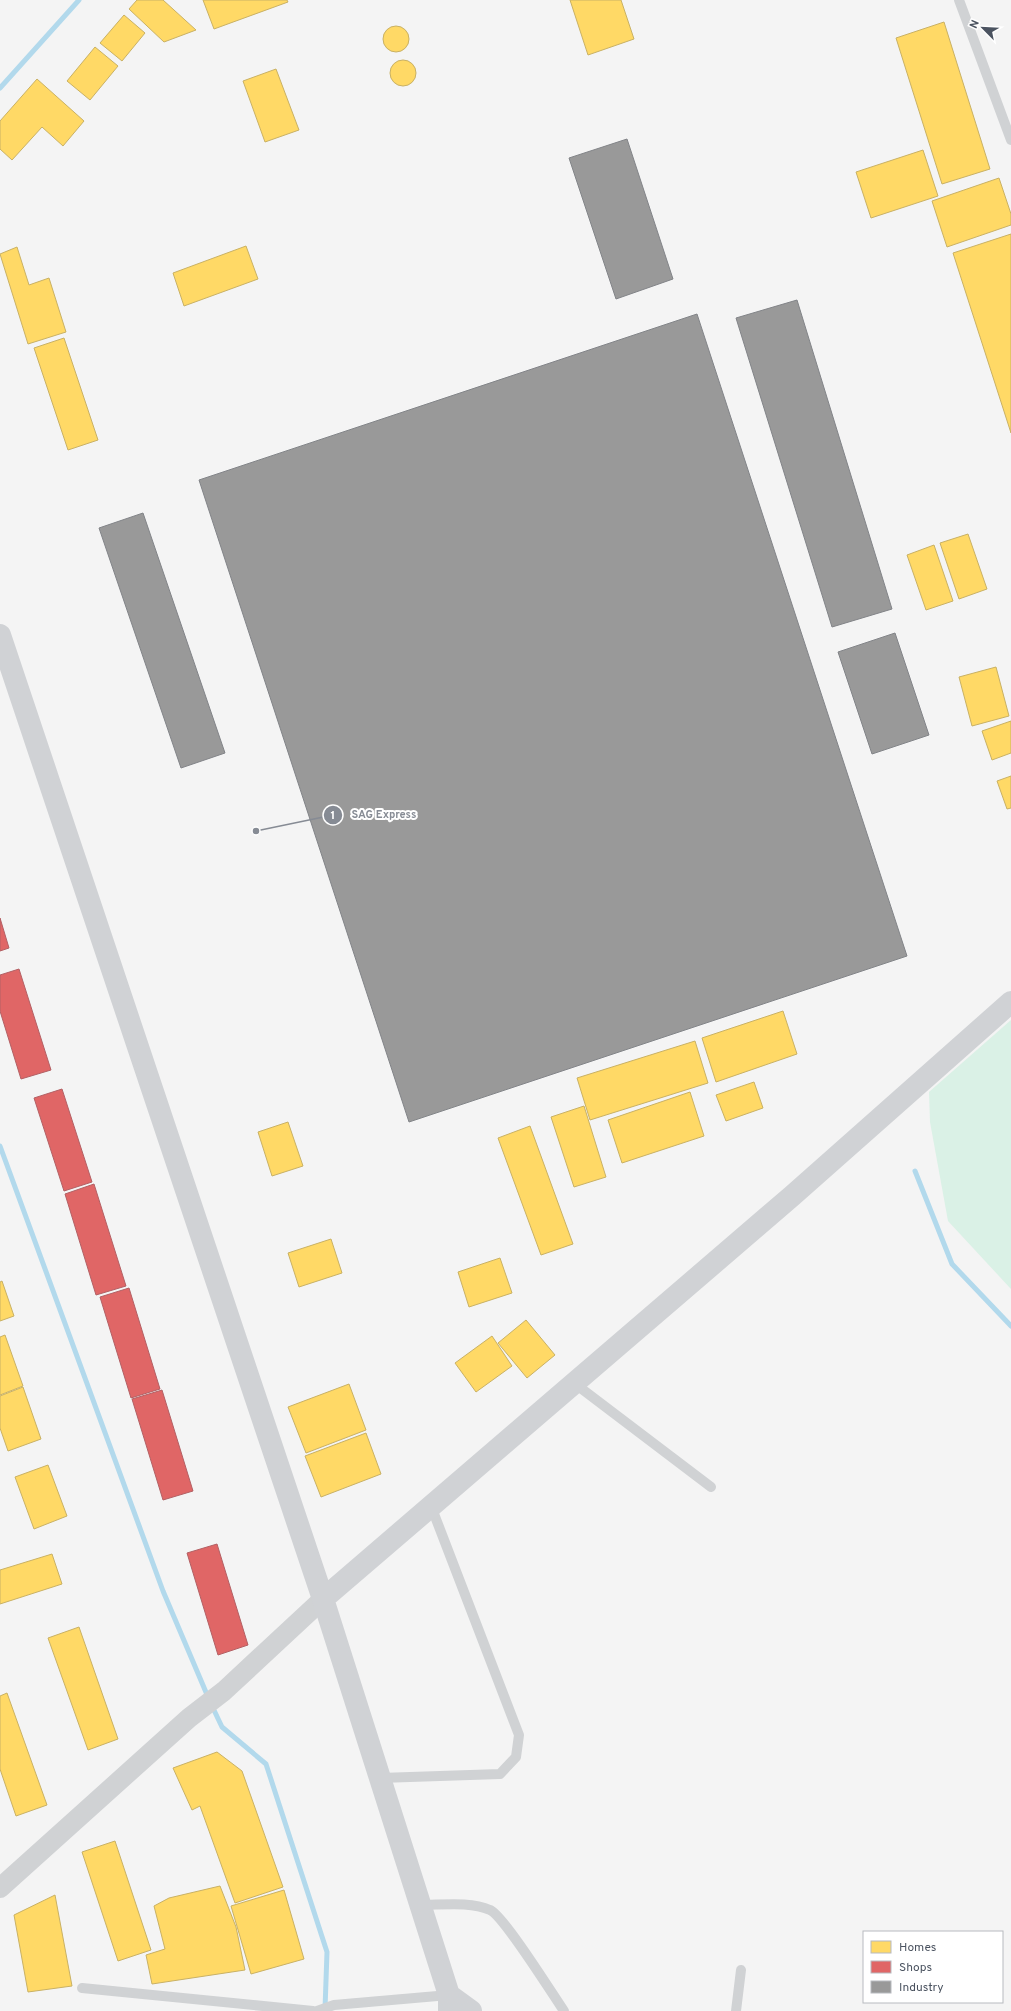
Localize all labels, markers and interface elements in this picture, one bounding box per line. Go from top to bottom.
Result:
north arrow [963,8,1003,48]
text: N [967,18,983,31]
callout: SAG Express [323,803,424,826]
text: 1 [331,808,335,824]
text: SAG Express [352,808,416,822]
legend [863,1931,1003,2003]
text: Homes [899,1940,936,1956]
text: Shops [899,1960,932,1976]
text: Industry [899,1980,944,1996]

